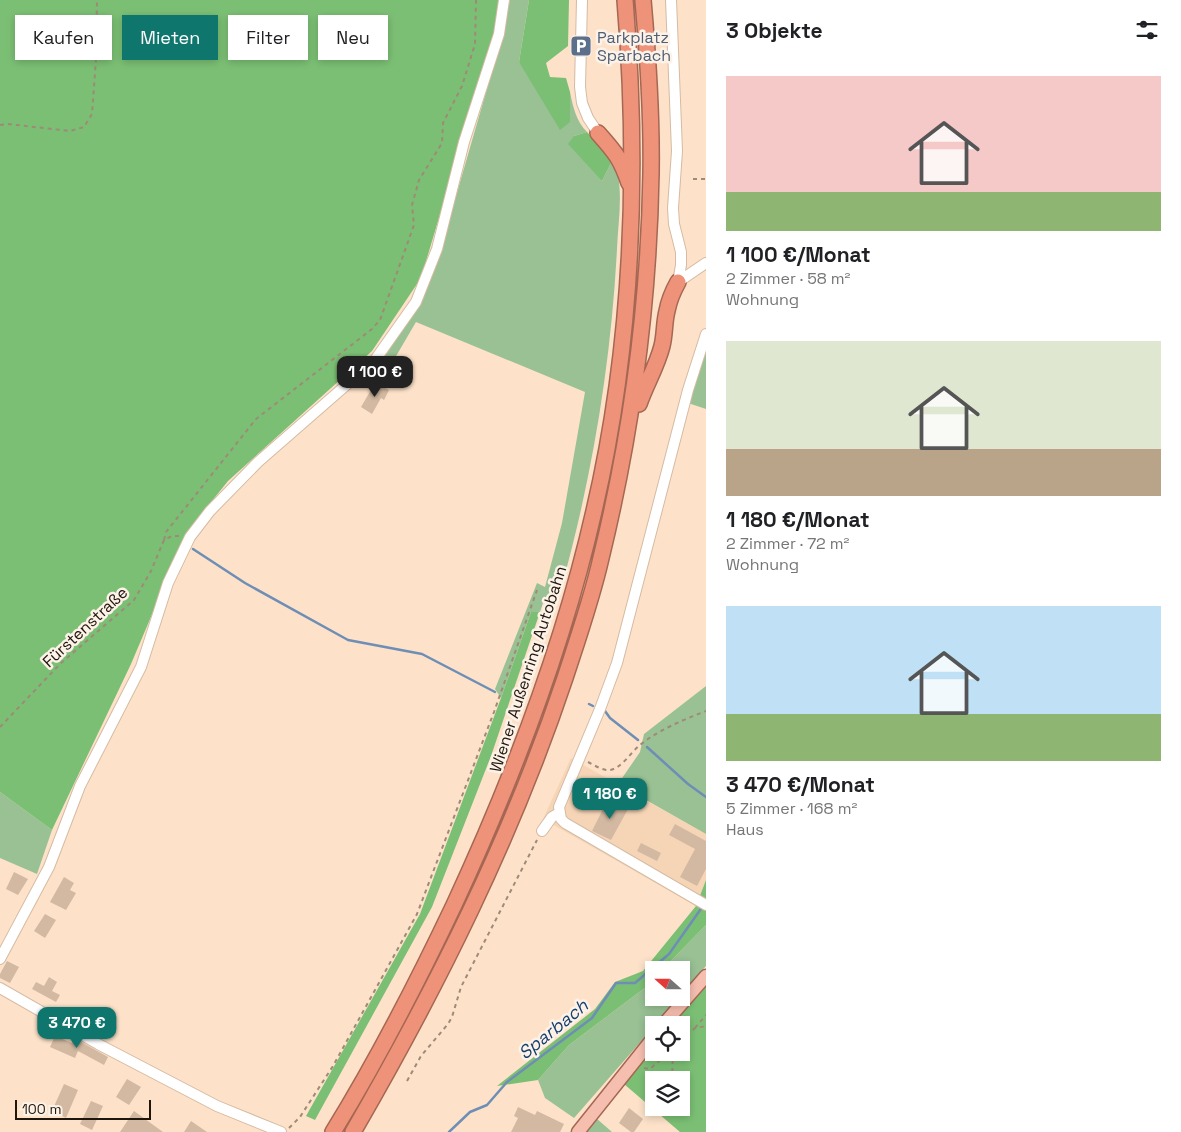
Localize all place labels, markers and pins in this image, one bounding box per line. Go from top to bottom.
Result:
place label: Parkplatz Sparbach [597,27,671,66]
parking icon: Parkplatz Sparbach [569,34,593,58]
pin: 1 100 € [329,356,421,398]
pin: 1 180 € [564,778,656,820]
pin: 3 470 € [31,1006,123,1049]

